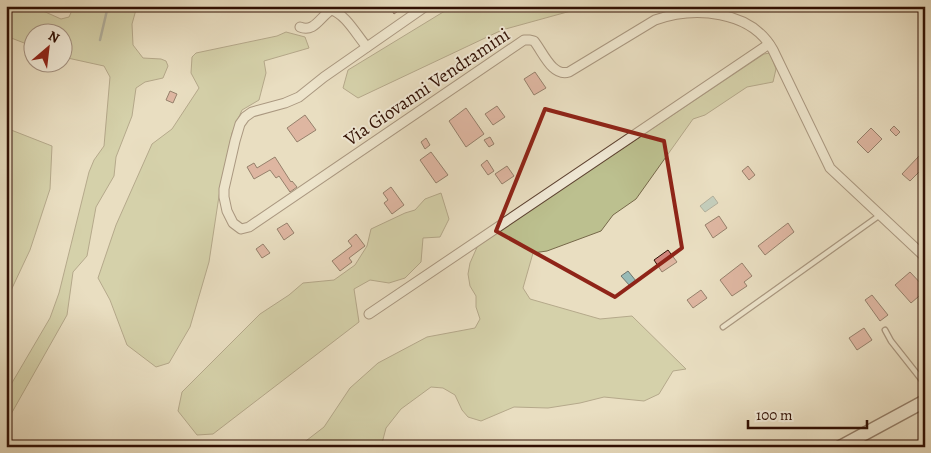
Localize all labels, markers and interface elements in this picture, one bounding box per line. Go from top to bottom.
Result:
north arrow [22,22,72,72]
street label: Via Giovanni Vendramini [338,22,515,153]
text: N [45,26,63,48]
scale bar [748,398,867,430]
text: 100 m [756,405,793,425]

